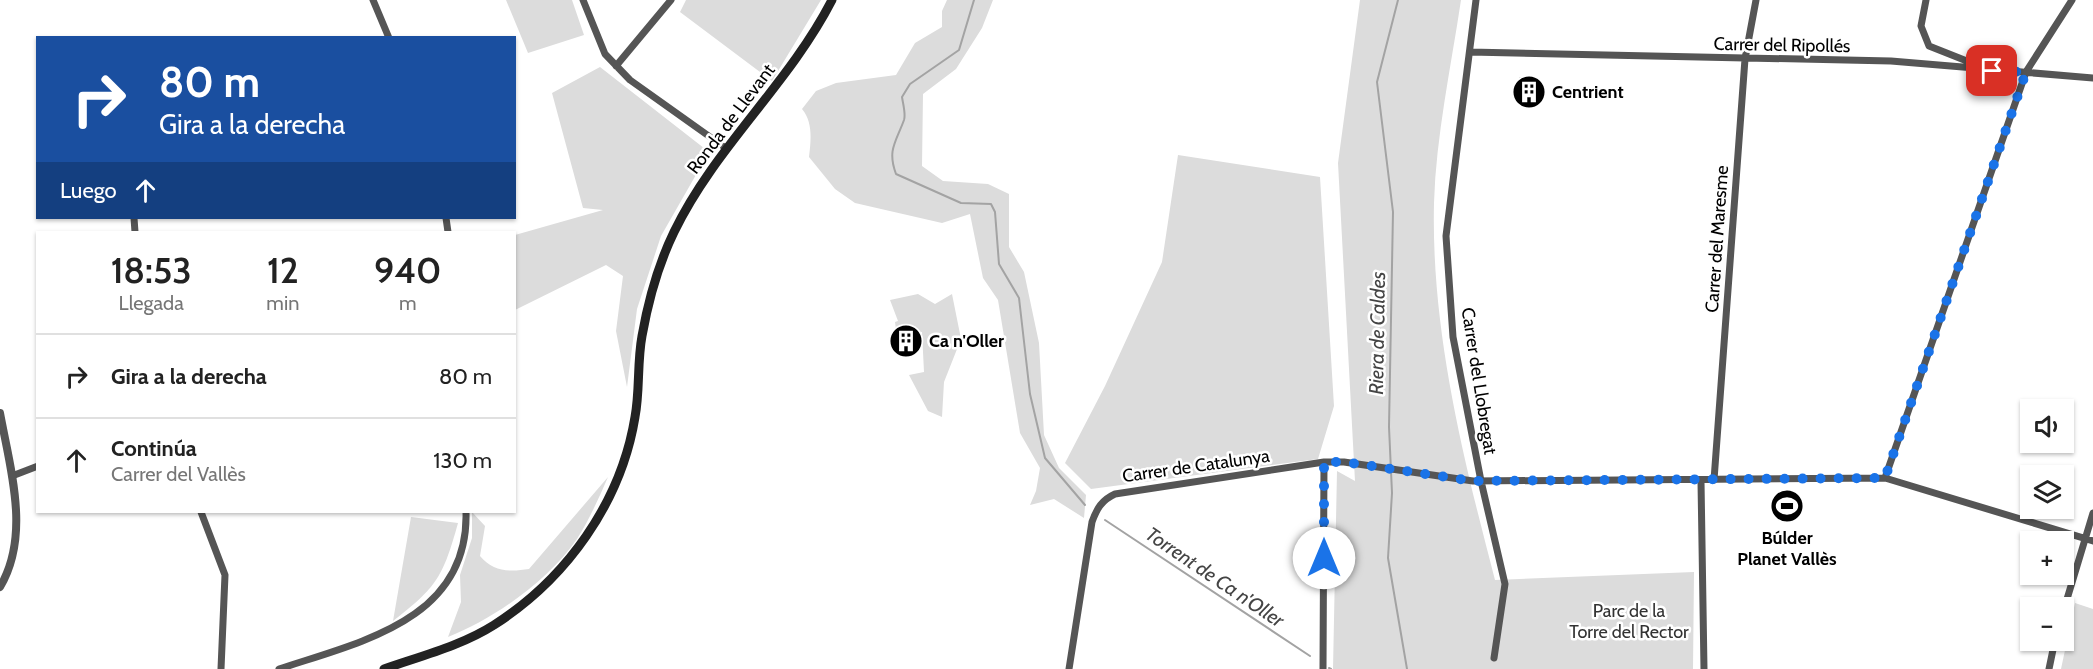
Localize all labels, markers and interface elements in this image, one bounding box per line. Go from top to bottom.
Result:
street label: Carrer del Ripollés [1713,33,1851,57]
pin [1966,45,2017,96]
icon: arrive [1975,54,2008,87]
text: 80 m [159,56,260,108]
icon: right [60,60,138,138]
street label: Ronda de Llevant [682,60,780,178]
building icon: Centrient [1511,74,1547,110]
place label: Centrient [1552,81,1624,103]
text: Gira a la derecha [159,108,345,141]
street label: Carrer del Maresme [1701,165,1733,313]
icon: ahead [129,174,162,207]
text: Luego [60,177,117,204]
text: 18:53 [111,248,192,292]
text: 12 [267,248,299,292]
text: 940 [374,248,441,292]
water label: Riera de Caldes [1364,271,1390,395]
text: Llegada [119,291,184,315]
text: min [266,291,299,315]
text: m [399,291,416,315]
street label: Carrer del Llobregat [1457,306,1501,456]
building icon: Ca n'Oller [888,323,924,359]
place label: Ca n'Oller [929,330,1004,352]
icon: right [60,360,93,393]
text: Gira a la derecha [111,363,267,390]
text: 80 m [439,363,492,390]
map controls [2020,399,2074,651]
button: sound [2020,399,2074,453]
text: Continúa [111,435,197,462]
icon: ahead [60,444,93,477]
street label: Carrer de Catalunya [1121,445,1271,487]
text: 130 m [433,447,492,474]
text: Carrer del Vallès [111,462,246,486]
button: layers [2020,465,2074,519]
sports icon: Búlder Planet Vallès [1769,488,1805,524]
water label: Torrent de Ca n'Oller [1141,522,1289,633]
position arrow [1292,526,1356,590]
place label: Búlder Planet Vallès [1737,527,1837,570]
button: + [2020,531,2074,585]
button: − [2020,597,2074,651]
park label: Parc de la Torre del Rector [1569,600,1689,643]

